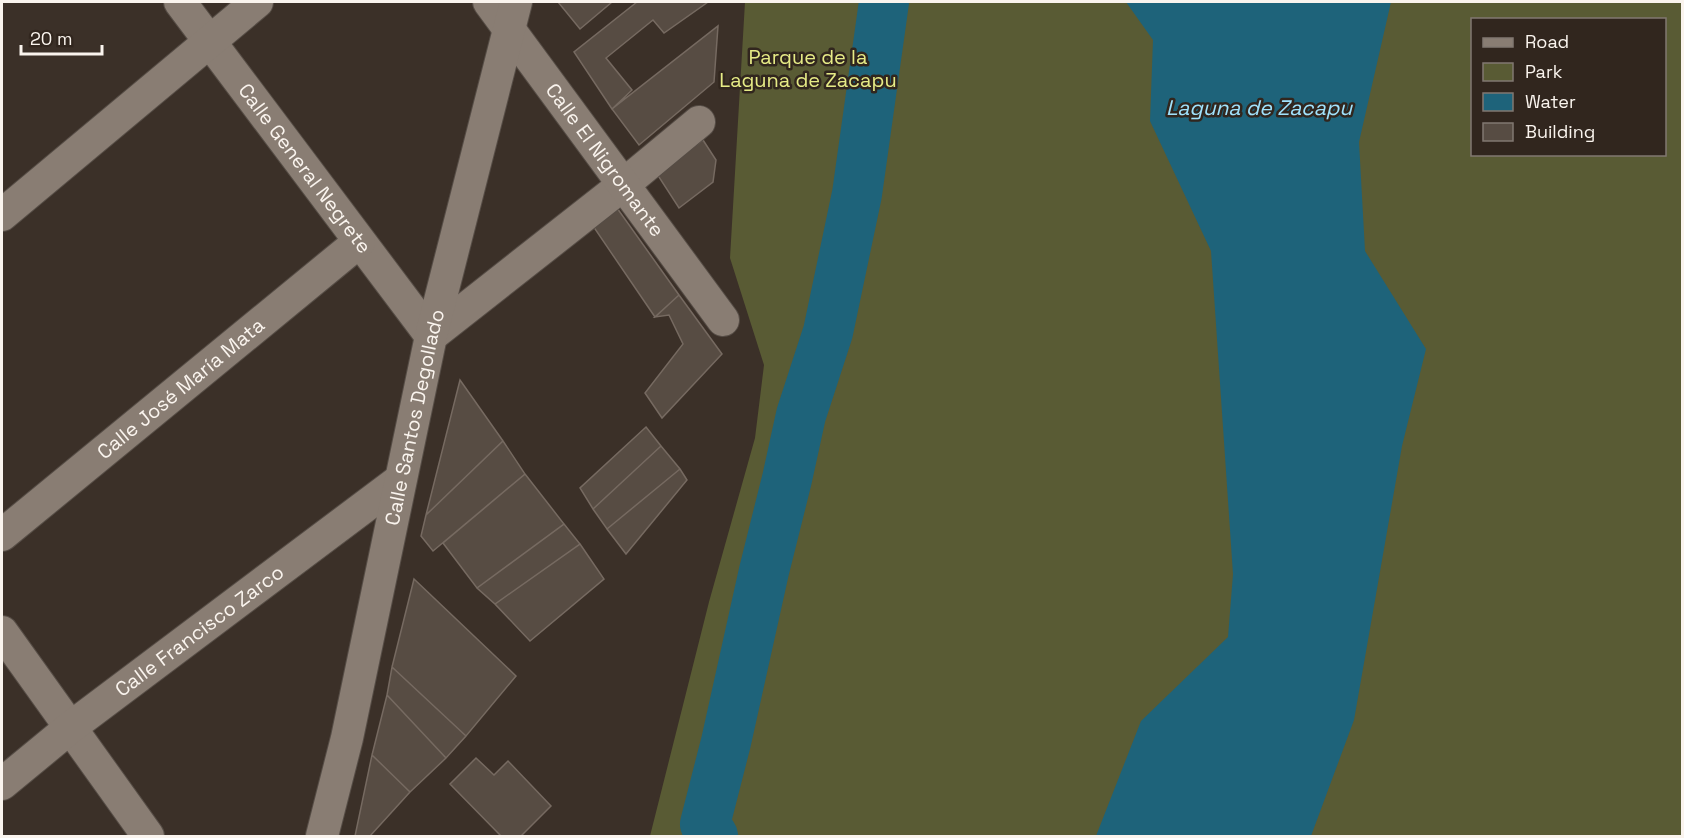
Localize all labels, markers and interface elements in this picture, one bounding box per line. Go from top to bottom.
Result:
scale bar [21,18,102,56]
legend [1471,18,1666,156]
text: 20 m [30,27,73,50]
text: Road [1525,30,1569,53]
park label: Parque de la Laguna de Zacapu [719,44,897,93]
text: Park [1525,60,1563,83]
street label: Calle General Negrete [233,78,377,259]
street label: Calle El Nigromante [540,78,670,242]
text: Water [1525,90,1576,113]
water label: Laguna de Zacapu [1166,94,1353,121]
text: Building [1525,120,1595,143]
street label: Calle Santos Degollado [379,306,450,528]
street label: Calle José María Mata [91,312,270,465]
street label: Calle Francisco Zarco [110,559,289,702]

